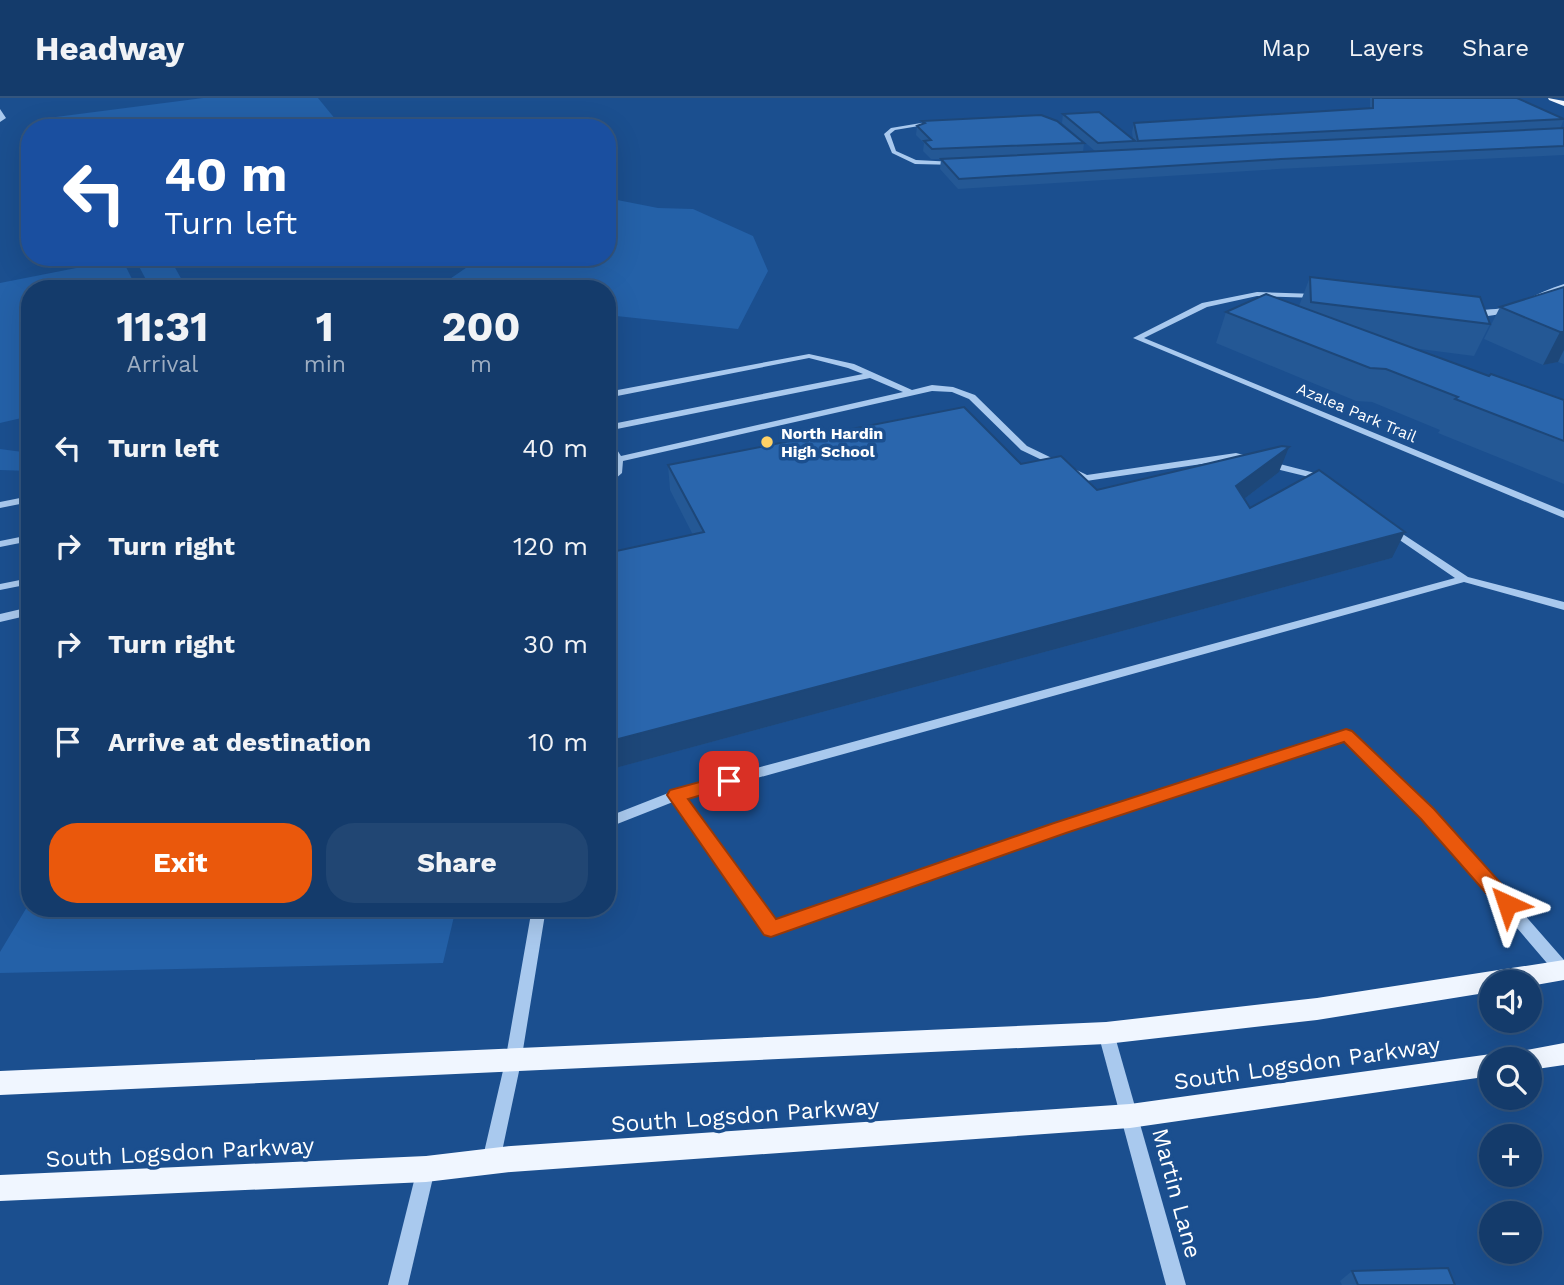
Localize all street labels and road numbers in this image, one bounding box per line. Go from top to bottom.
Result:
street label: Azalea Park Trail [1294,379,1420,446]
street label: South Logsdon Parkway [1172,1031,1442,1096]
street label: South Logsdon Parkway [610,1093,880,1138]
street label: Martin Lane [1146,1125,1207,1261]
street label: South Logsdon Parkway [45,1132,315,1173]

